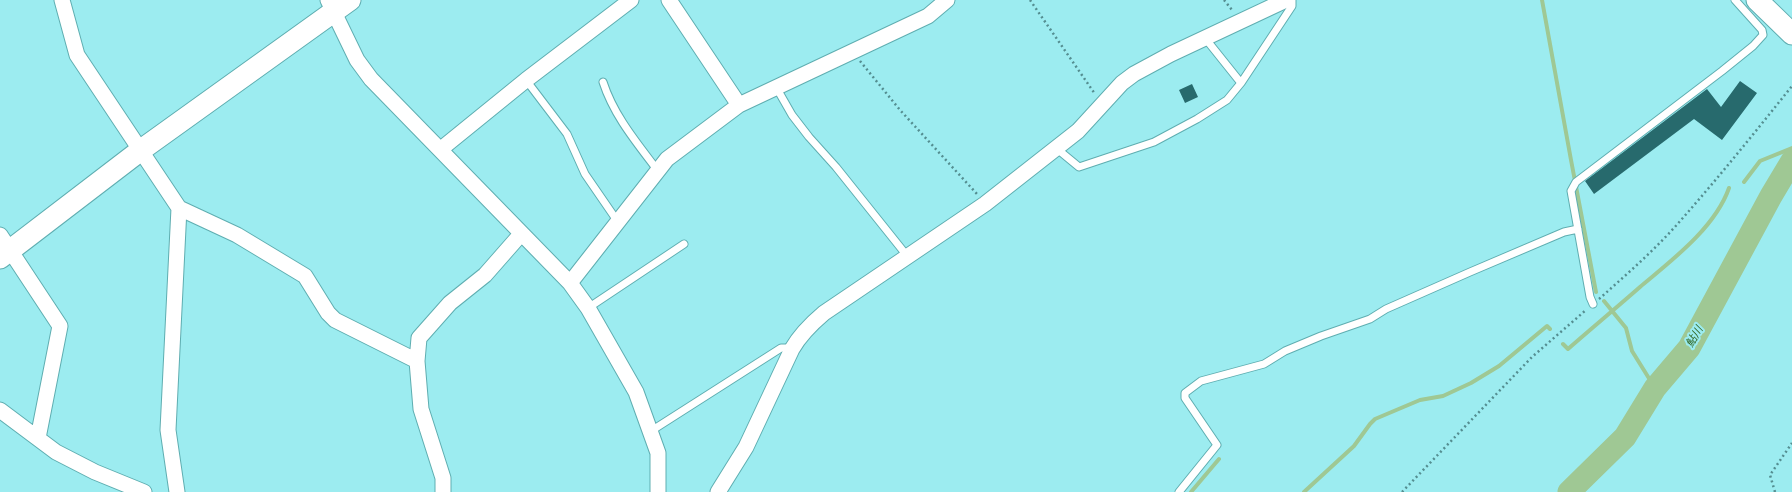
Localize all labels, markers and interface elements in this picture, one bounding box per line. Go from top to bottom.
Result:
water label: 鮎川 [1684,324,1706,350]

